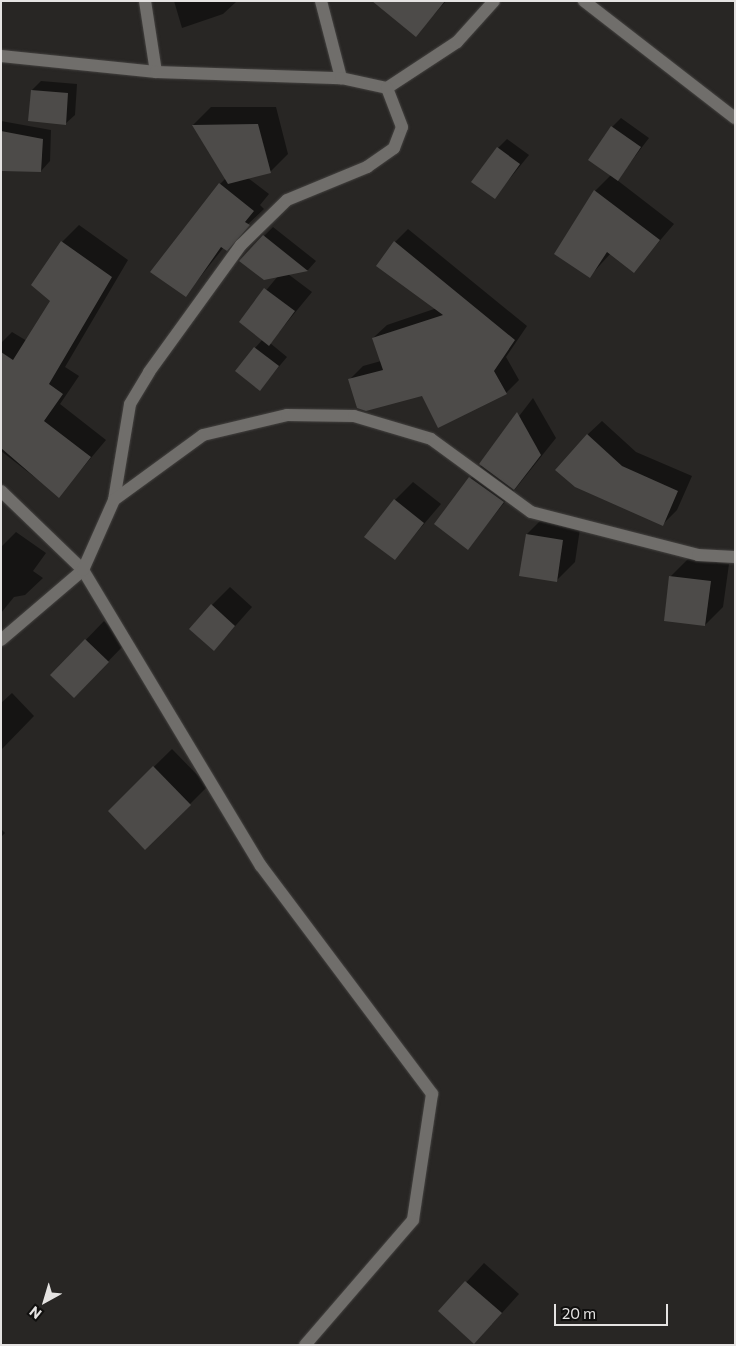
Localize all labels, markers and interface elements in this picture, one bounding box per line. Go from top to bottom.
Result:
north arrow [20,1276,70,1326]
scale bar [556,1294,670,1326]
text: N [26,1303,45,1323]
text: 20 m [562,1304,596,1322]

